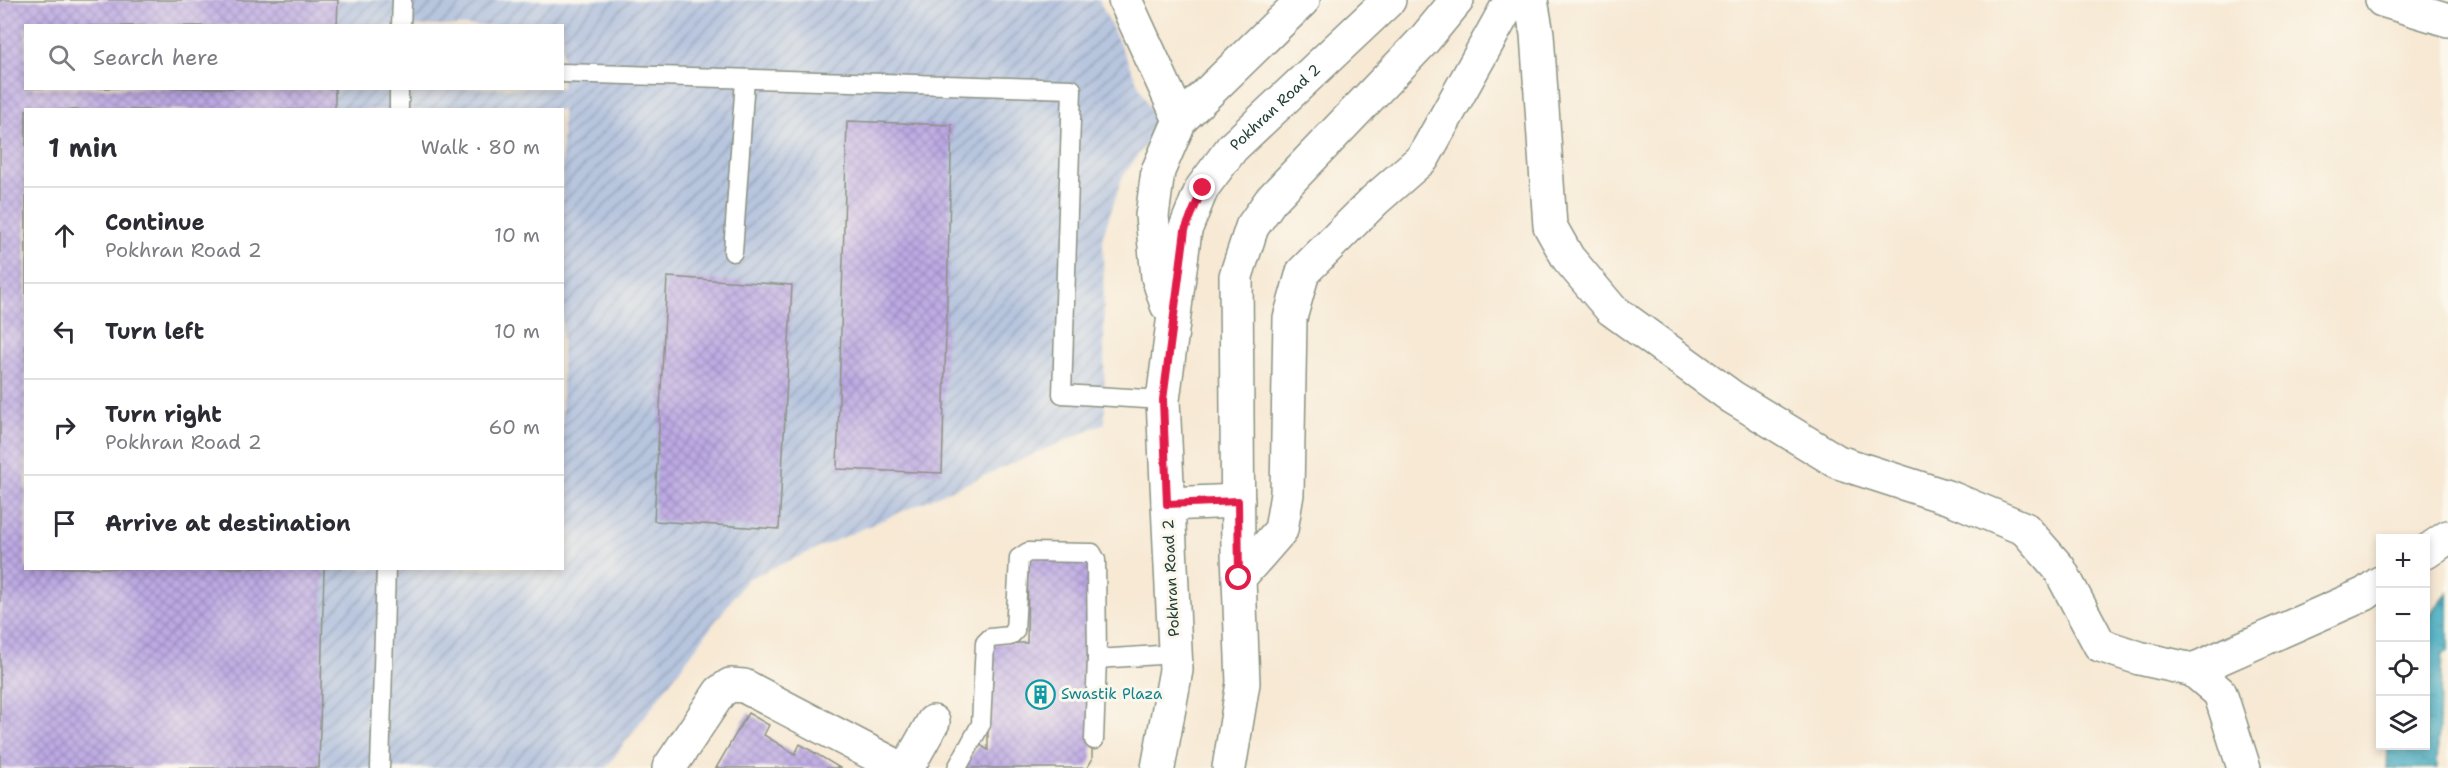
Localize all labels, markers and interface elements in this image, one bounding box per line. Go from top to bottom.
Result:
search box [24,24,564,90]
icon: search [45,41,78,74]
text: Search here [93,43,219,72]
street label: Pokhran Road 2 [1226,60,1325,155]
text: 1 min [48,130,117,165]
text: Walk · 80 m [421,134,540,160]
route end [1189,174,1215,200]
text: Continue [105,208,205,237]
icon: ahead [48,219,81,252]
text: 10 m [494,222,540,248]
text: Pokhran Road 2 [105,237,262,263]
icon: left [48,315,81,348]
text: Turn left [105,317,204,346]
text: 10 m [494,318,540,344]
text: Turn right [105,400,222,429]
icon: right [48,411,81,444]
text: 60 m [488,414,540,440]
text: Pokhran Road 2 [105,429,262,455]
icon: arrive [48,507,81,540]
text: Arrive at destination [105,509,351,538]
street label: Pokhran Road 2 [1158,519,1184,637]
map controls [2376,534,2430,750]
button: + [2376,534,2430,588]
route start [1225,564,1251,590]
button: − [2376,588,2430,642]
button: locate [2376,642,2430,696]
building icon: Swastik Plaza [1024,678,1056,710]
place label: Swastik Plaza [1061,684,1163,704]
button: layers [2376,696,2430,750]

